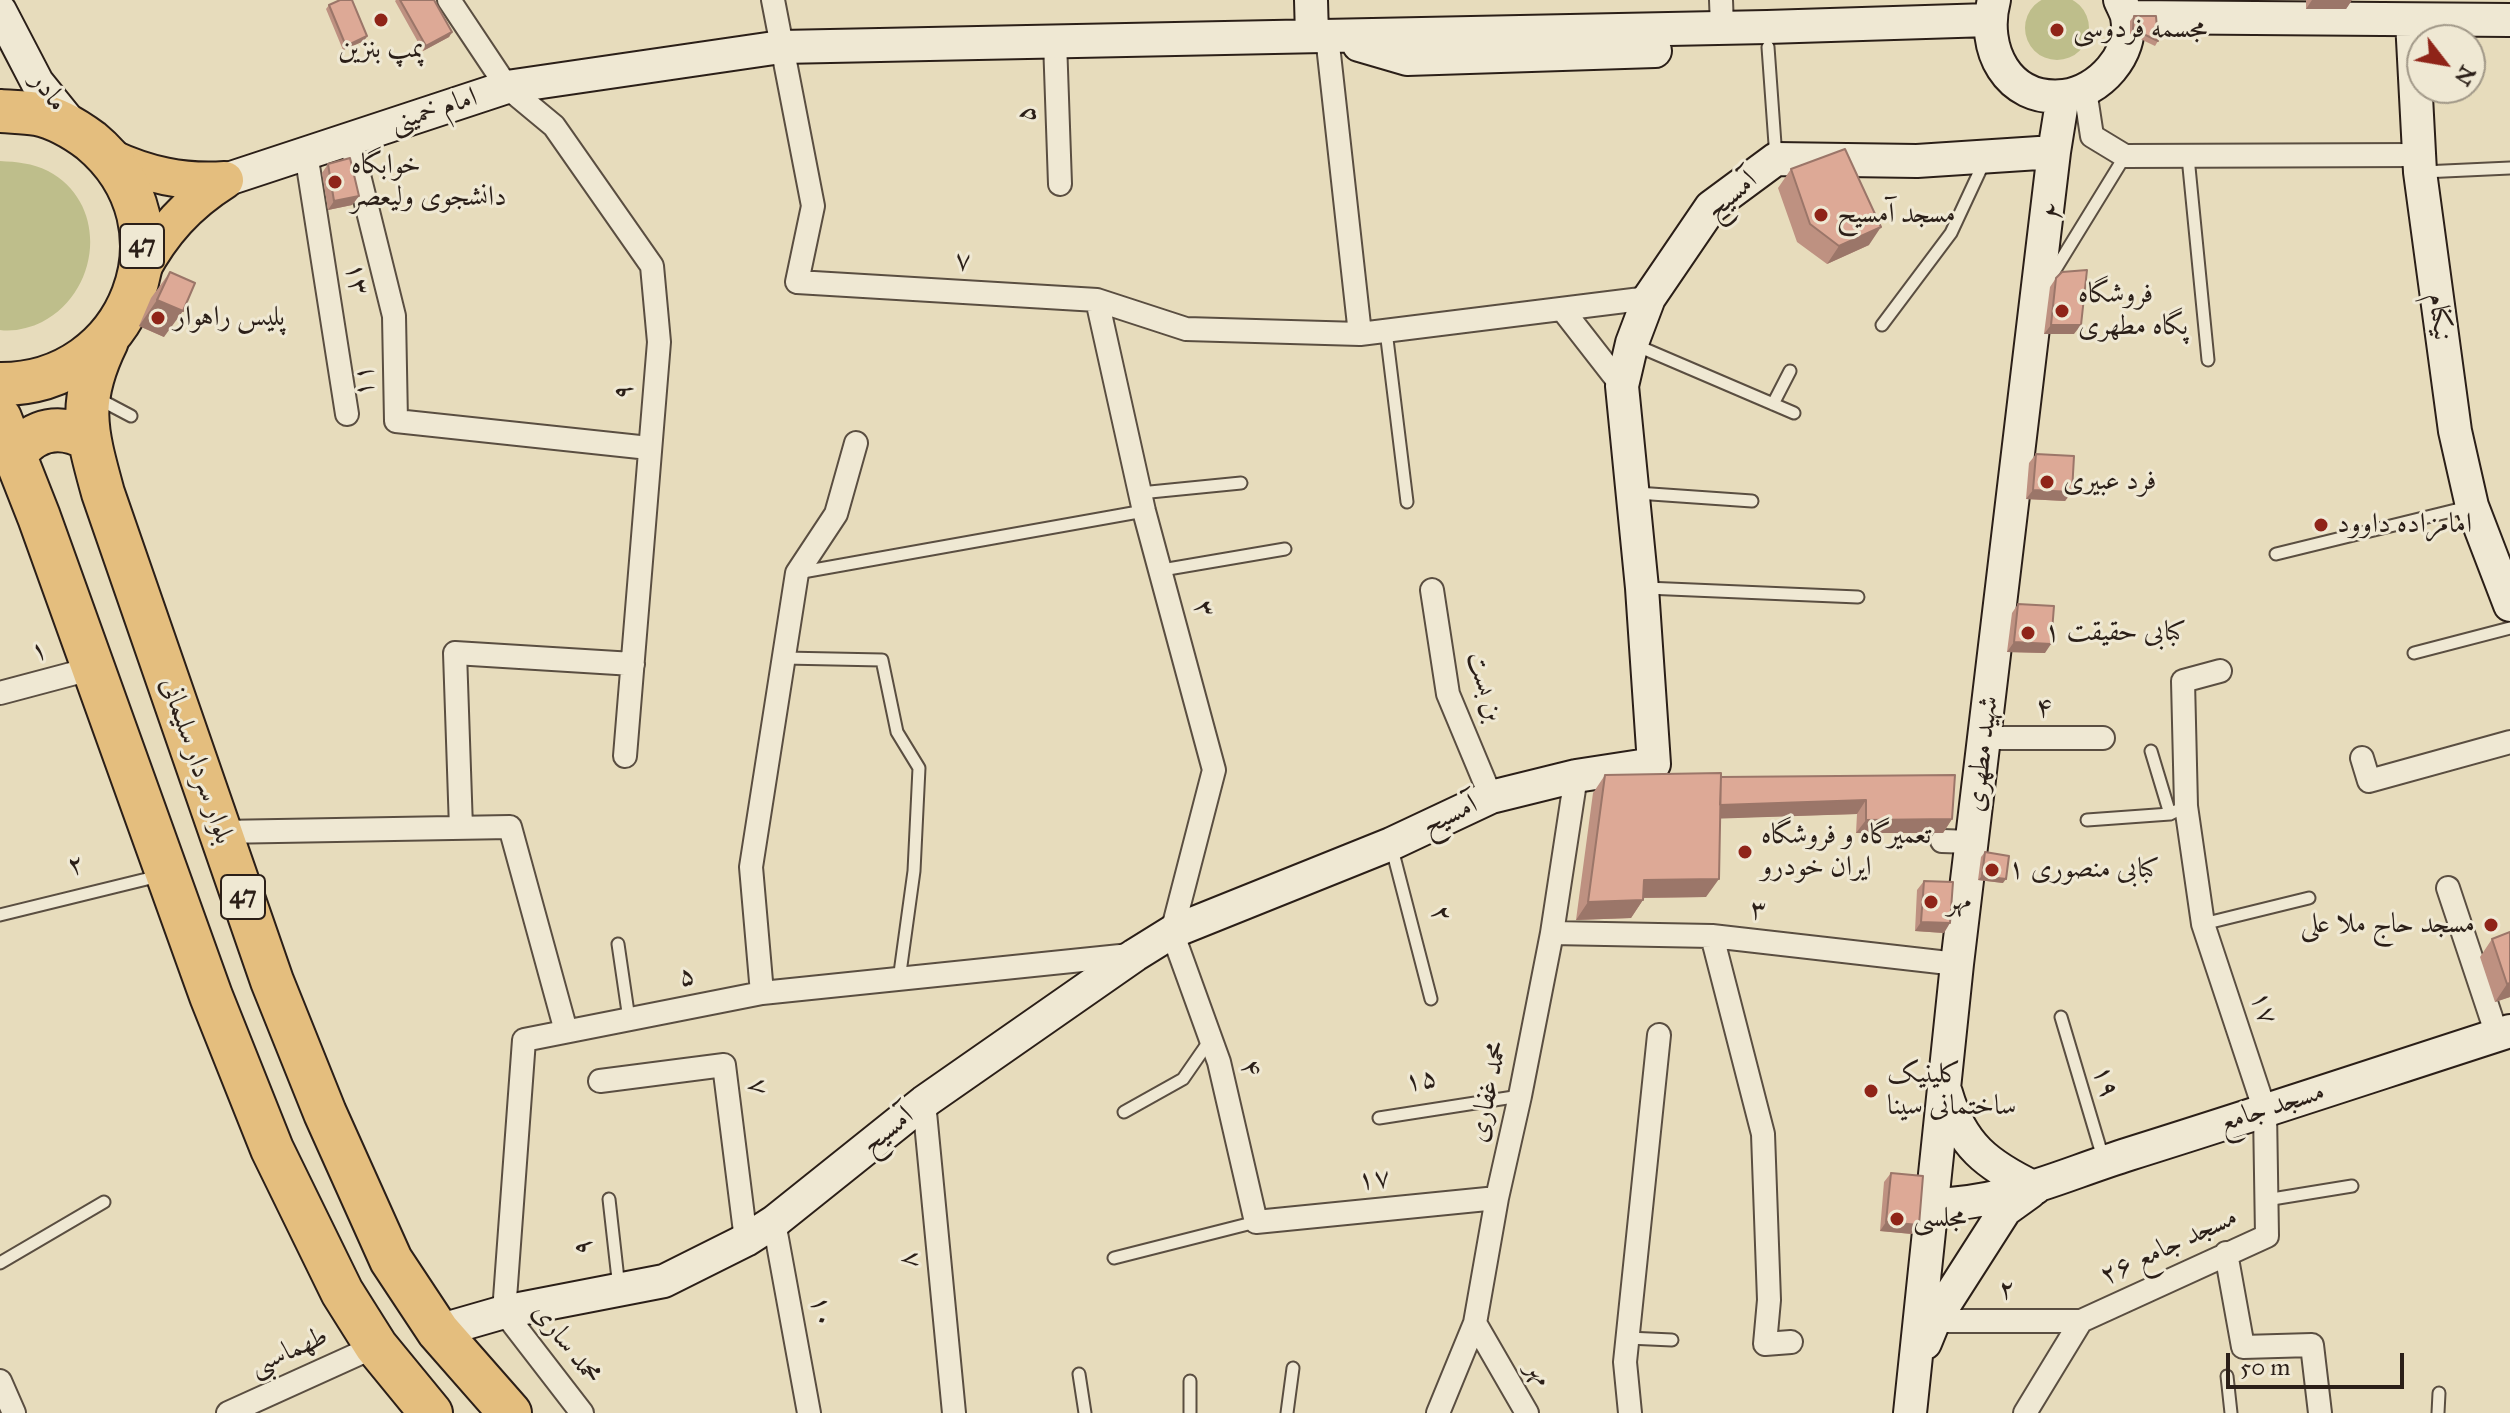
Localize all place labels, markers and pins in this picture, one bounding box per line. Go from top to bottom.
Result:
marker: پمپ بنزین [372,11,390,29]
place label: مجسمه فردوسی [2073,13,2207,47]
marker: مجسمه فردوسی [2048,21,2066,39]
place label: پمپ بنزین [338,33,424,67]
place label: خوابگاه دانشجوی ولیعصر [351,149,507,215]
marker: خوابگاه دانشجوی ولیعصر [326,173,344,191]
place label: مسجد آمسیح [1837,198,1956,232]
marker: مسجد آمسیح [1812,206,1830,224]
place label: فروشگاه پگاه مطهری [2078,278,2188,344]
place label: پلیس راهوار [174,301,285,335]
marker: فروشگاه پگاه مطهری [2053,302,2071,320]
marker: پلیس راهوار [149,309,167,327]
place label: فرد عبیری [2063,465,2156,499]
marker: فرد عبیری [2038,473,2056,491]
place label: امامزاده داوود [2337,508,2472,542]
marker: امامزاده داوود [2312,516,2330,534]
place label: کبابی حقیقت ۱ [2044,616,2186,650]
marker: کبابی حقیقت ۱ [2019,624,2037,642]
place label: تعمیرگاه و فروشگاه ایران خودرو [1761,819,1931,885]
marker: تعمیرگاه و فروشگاه ایران خودرو [1736,843,1754,861]
place label: کبابی منصوری ۱ [2008,853,2159,887]
marker: کبابی منصوری ۱ [1983,861,2001,879]
place label: مهر [1947,885,1971,919]
marker: مهر [1922,893,1940,911]
place label: مسجد حاج ملا علی [2300,908,2475,942]
marker: مسجد حاج ملا علی [2482,916,2500,934]
place label: کلینیک ساختمانی سینا [1887,1058,2016,1124]
marker: کلینیک ساختمانی سینا [1862,1082,1880,1100]
place label: مجلسی [1913,1202,1967,1236]
marker: مجلسی [1888,1210,1906,1228]

